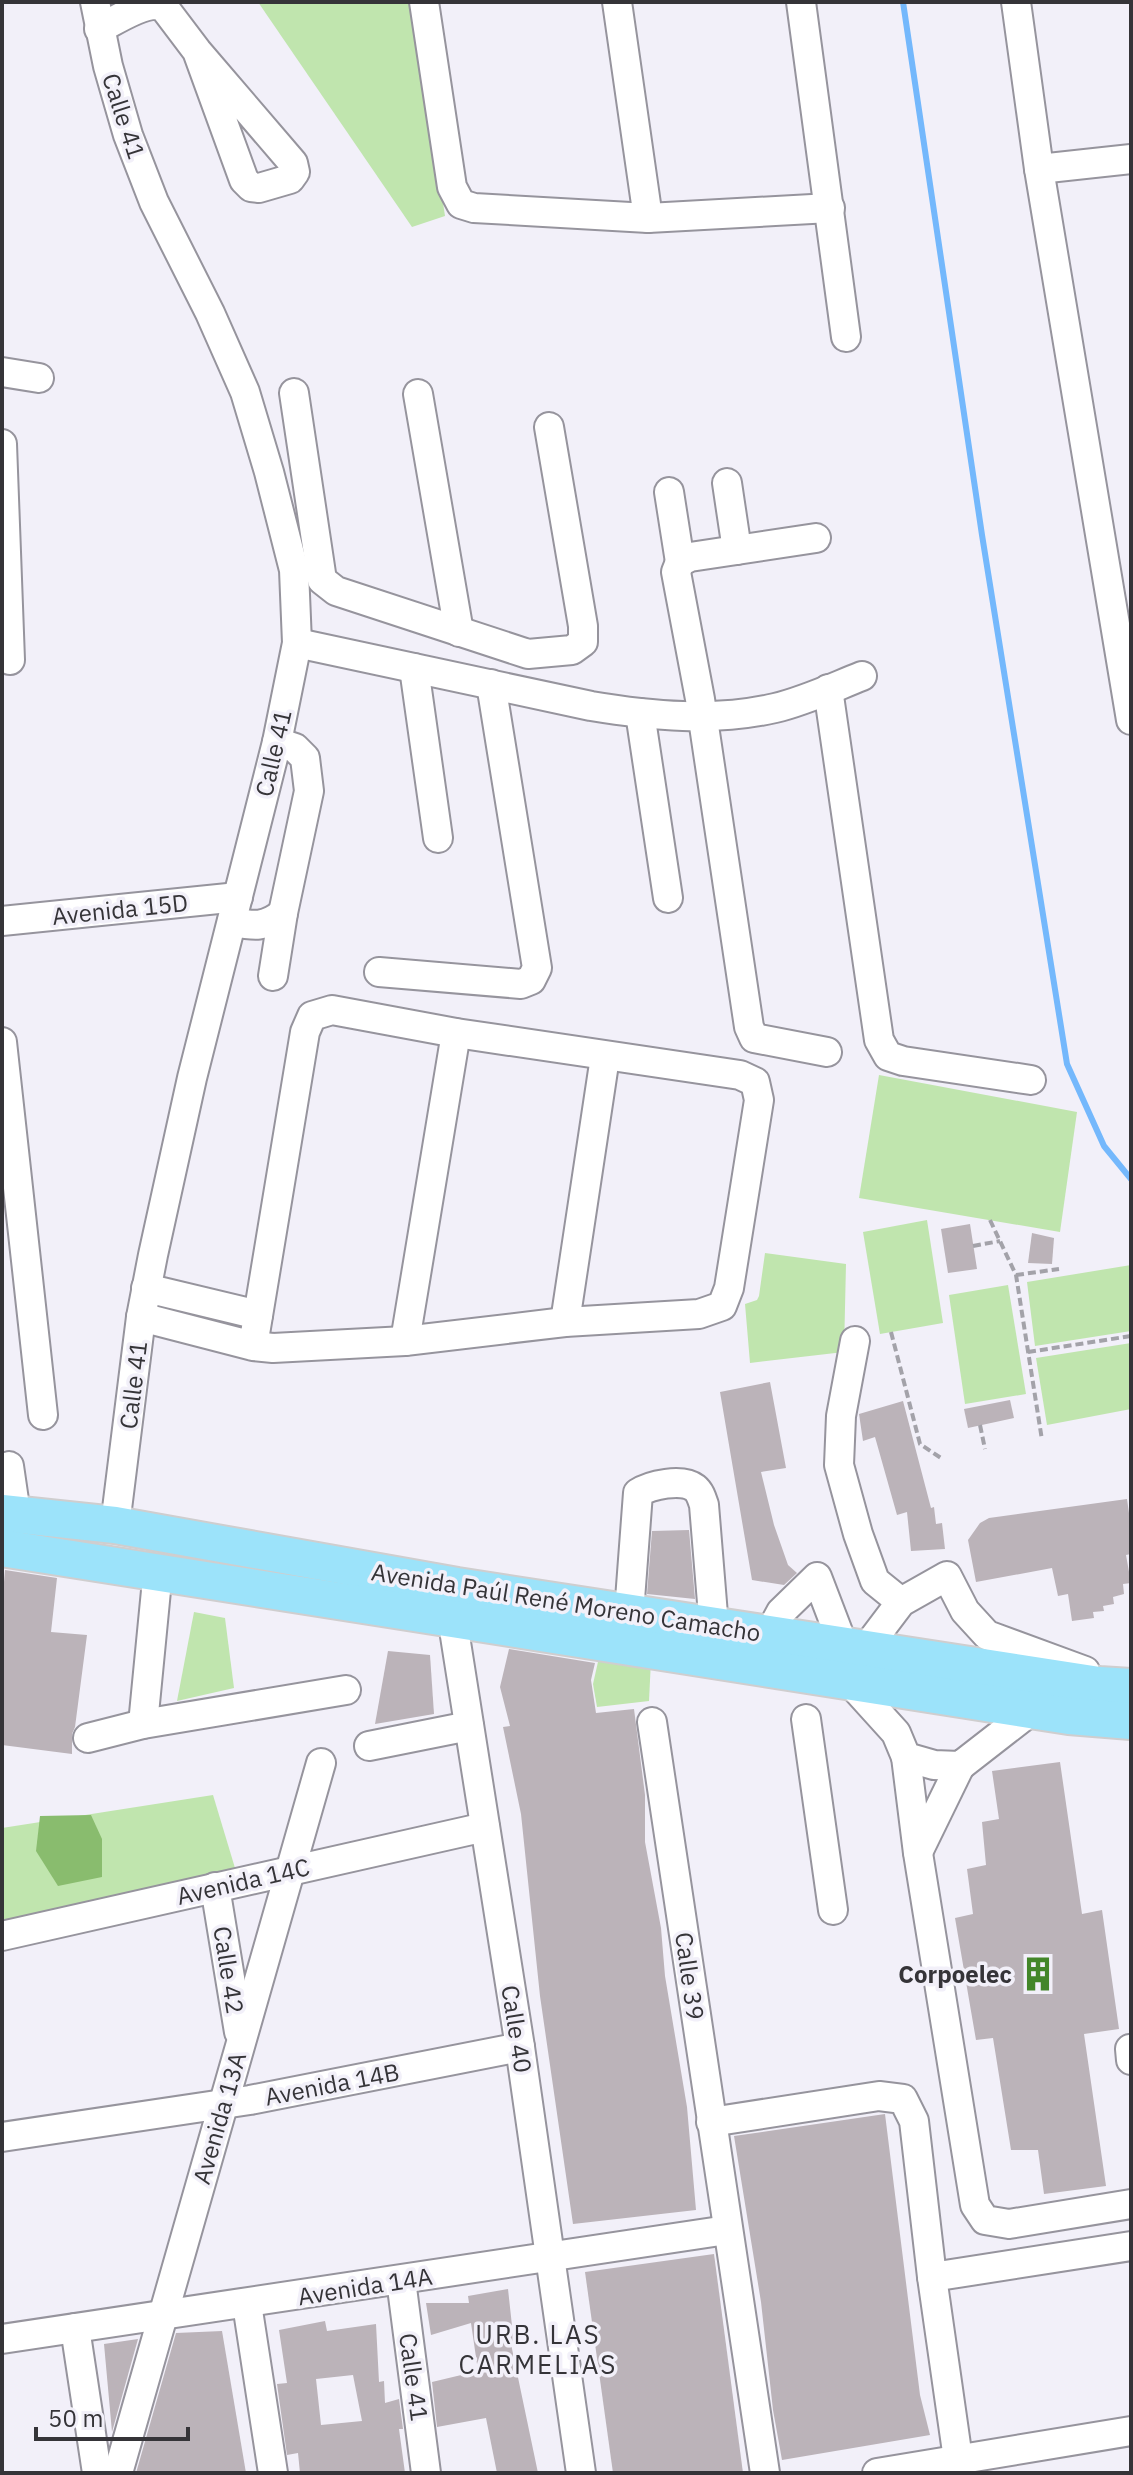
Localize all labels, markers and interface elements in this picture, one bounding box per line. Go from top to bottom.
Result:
street label: Calle 41 [95,69,153,163]
street label: Calle 41 [247,706,299,800]
street label: Avenida 15D [50,886,190,932]
street label: Calle 41 [112,1339,154,1431]
street label: Avenida Paúl René Moreno Camacho [369,1555,763,1649]
street label: Avenida 14C [173,1850,313,1912]
street label: Calle 42 [206,1924,252,2016]
street label: Calle 39 [668,1930,712,2022]
building icon: Corpoelec [1019,1955,1057,1993]
place label: Corpoelec [898,1958,1012,1990]
street label: Calle 40 [494,1983,540,2075]
street label: Avenida 13A [185,2048,253,2188]
street label: Avenida 14B [262,2055,402,2113]
street label: Avenida 14A [295,2260,435,2312]
district label: URB. LAS CARMELIAS [459,2317,617,2381]
street label: Calle 41 [392,2331,436,2423]
scale bar [36,2391,188,2441]
text: 50 m [48,2402,103,2434]

